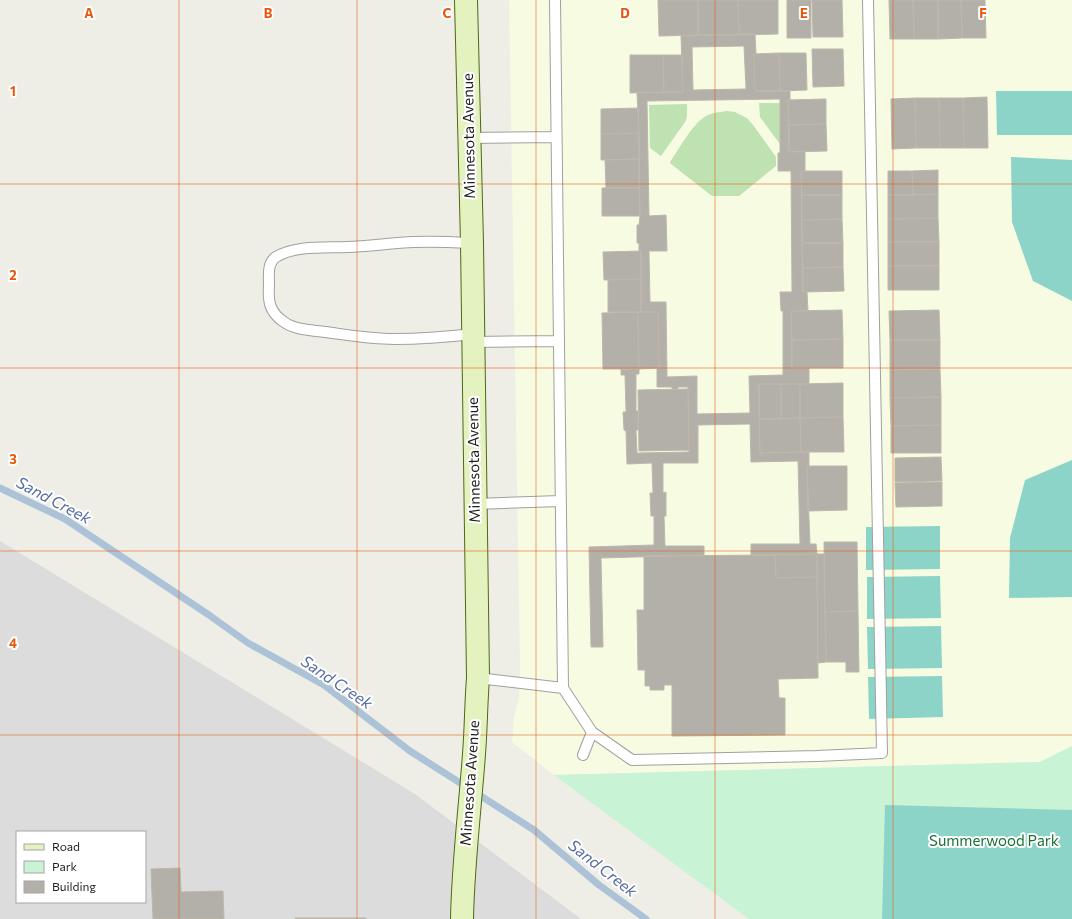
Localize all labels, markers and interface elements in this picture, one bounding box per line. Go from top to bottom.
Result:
text: A [84,5,94,21]
text: B [264,5,273,21]
text: C [443,5,452,21]
text: D [620,5,630,21]
text: E [800,5,808,21]
text: F [979,5,987,21]
street label: Minnesota Avenue [458,73,478,199]
text: 1 [10,83,16,99]
text: 2 [9,267,17,283]
street label: Minnesota Avenue [463,397,483,523]
text: 3 [9,451,17,467]
water label: Sand Creek [14,472,95,527]
text: 4 [9,635,17,651]
water label: Sand Creek [298,651,377,713]
street label: Minnesota Avenue [456,719,482,846]
legend [16,831,146,903]
park label: Summerwood Park [929,831,1059,849]
water label: Sand Creek [565,835,642,900]
text: Road [52,839,80,853]
text: Park [52,859,78,873]
text: Building [52,879,96,893]

